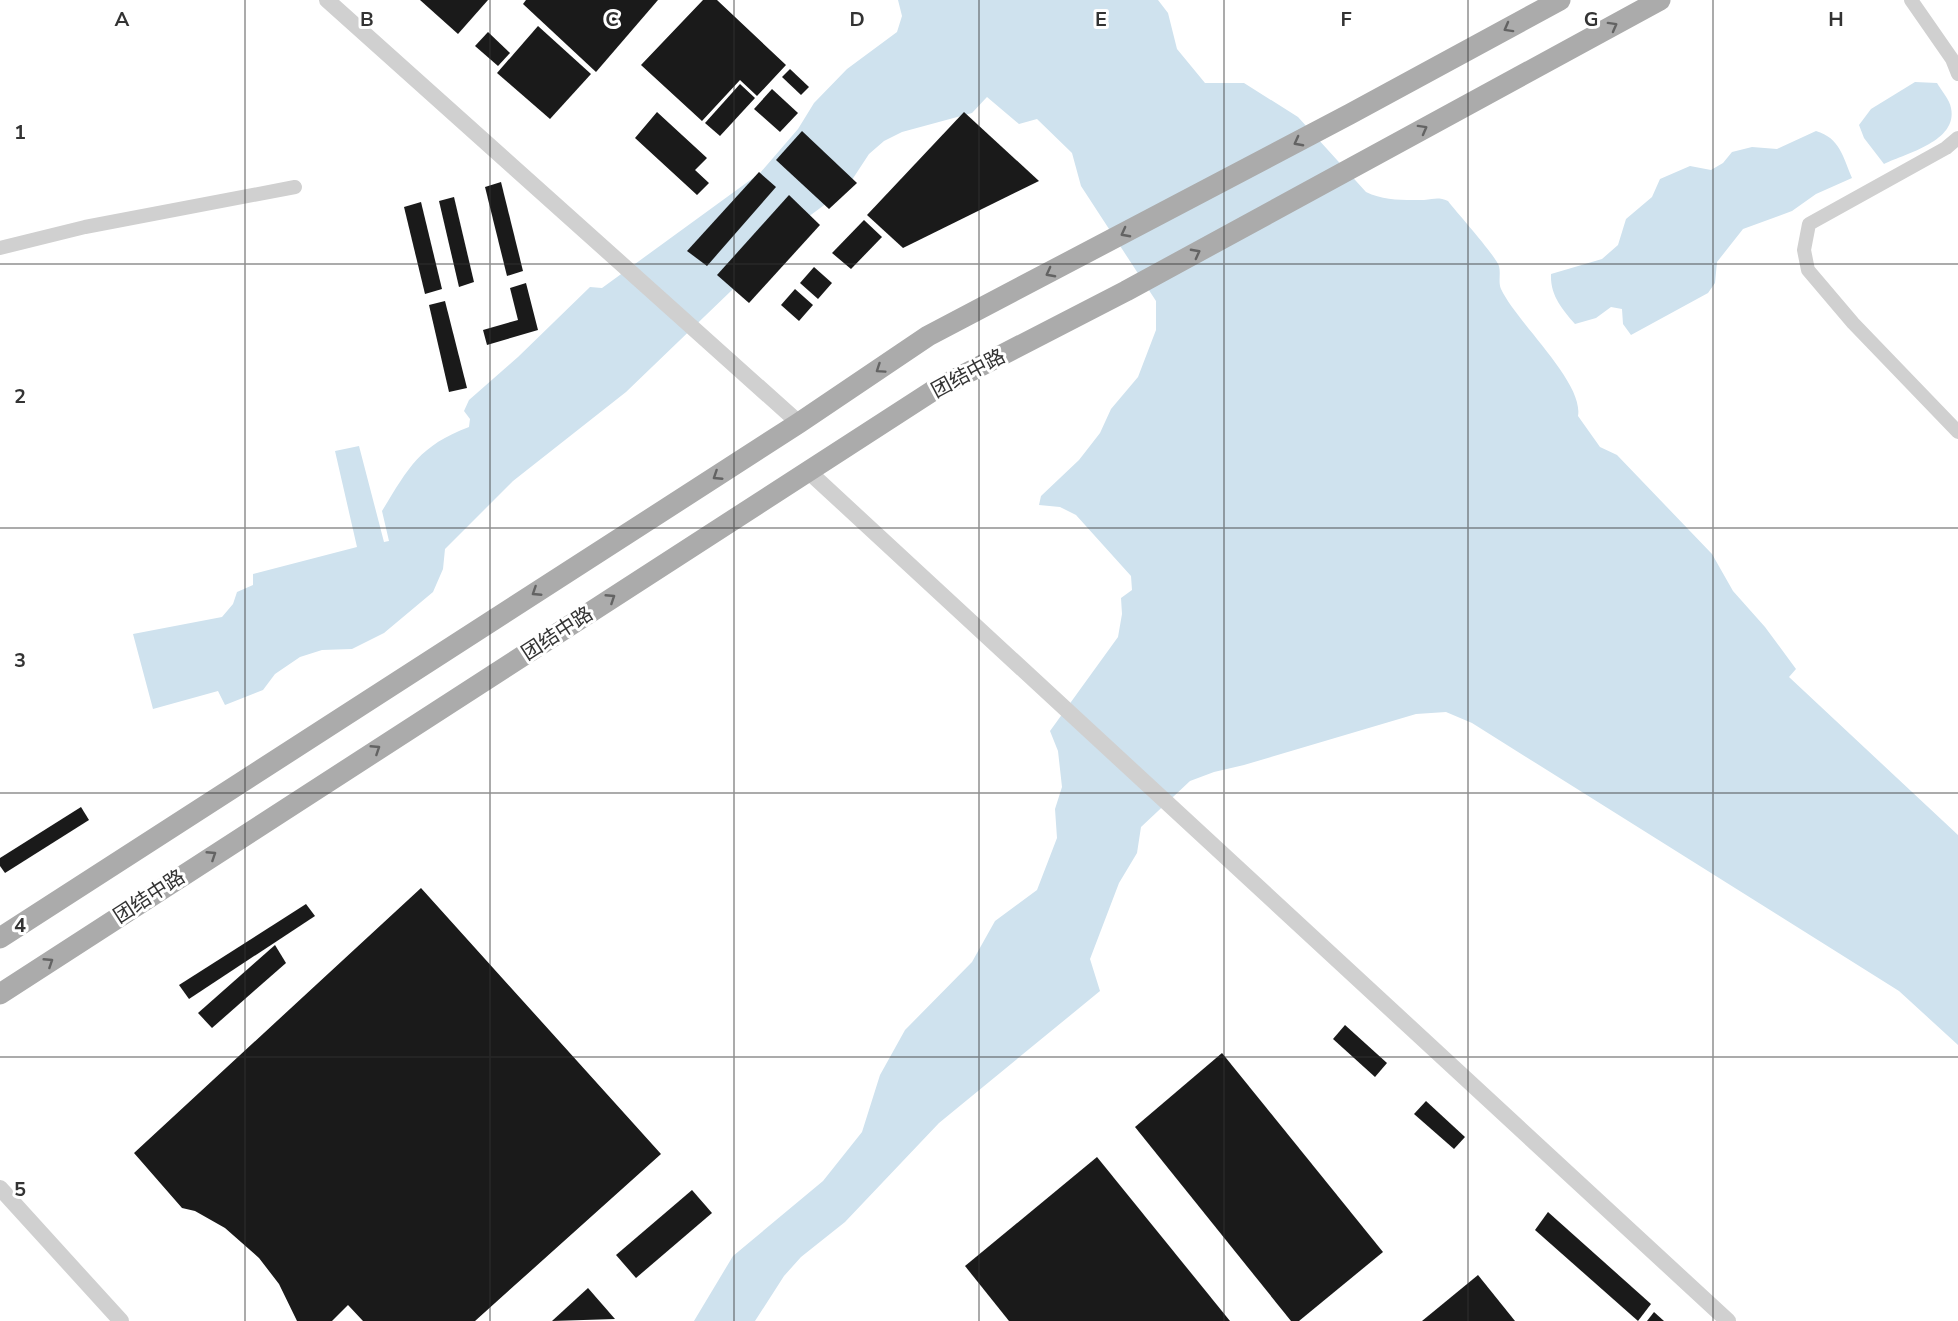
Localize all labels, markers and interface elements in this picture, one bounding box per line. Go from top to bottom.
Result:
text: A [115,6,130,33]
text: B [360,6,374,33]
text: C [605,6,619,33]
text: D [849,6,865,33]
text: E [1095,6,1107,33]
text: F [1340,6,1352,33]
text: G [1584,6,1598,33]
text: H [1828,6,1844,33]
one-way arrow [1504,21,1514,32]
one-way arrow [1607,22,1617,33]
text: 1 [14,119,26,146]
one-way arrow [1417,125,1427,137]
one-way arrow [1294,135,1304,146]
one-way arrow [1121,226,1132,237]
one-way arrow [1189,249,1200,260]
one-way arrow [1045,266,1056,277]
street label: 团结中路 [927,343,1010,404]
one-way arrow [876,361,886,373]
text: 2 [14,383,26,410]
one-way arrow [713,468,723,480]
one-way arrow [531,585,542,596]
one-way arrow [604,594,615,605]
street label: 团结中路 [516,600,598,667]
text: 3 [14,647,26,674]
one-way arrow [370,745,380,757]
one-way arrow [206,851,217,862]
street label: 团结中路 [108,863,190,930]
text: 4 [14,912,26,939]
one-way arrow [43,957,53,969]
text: 5 [14,1176,26,1203]

